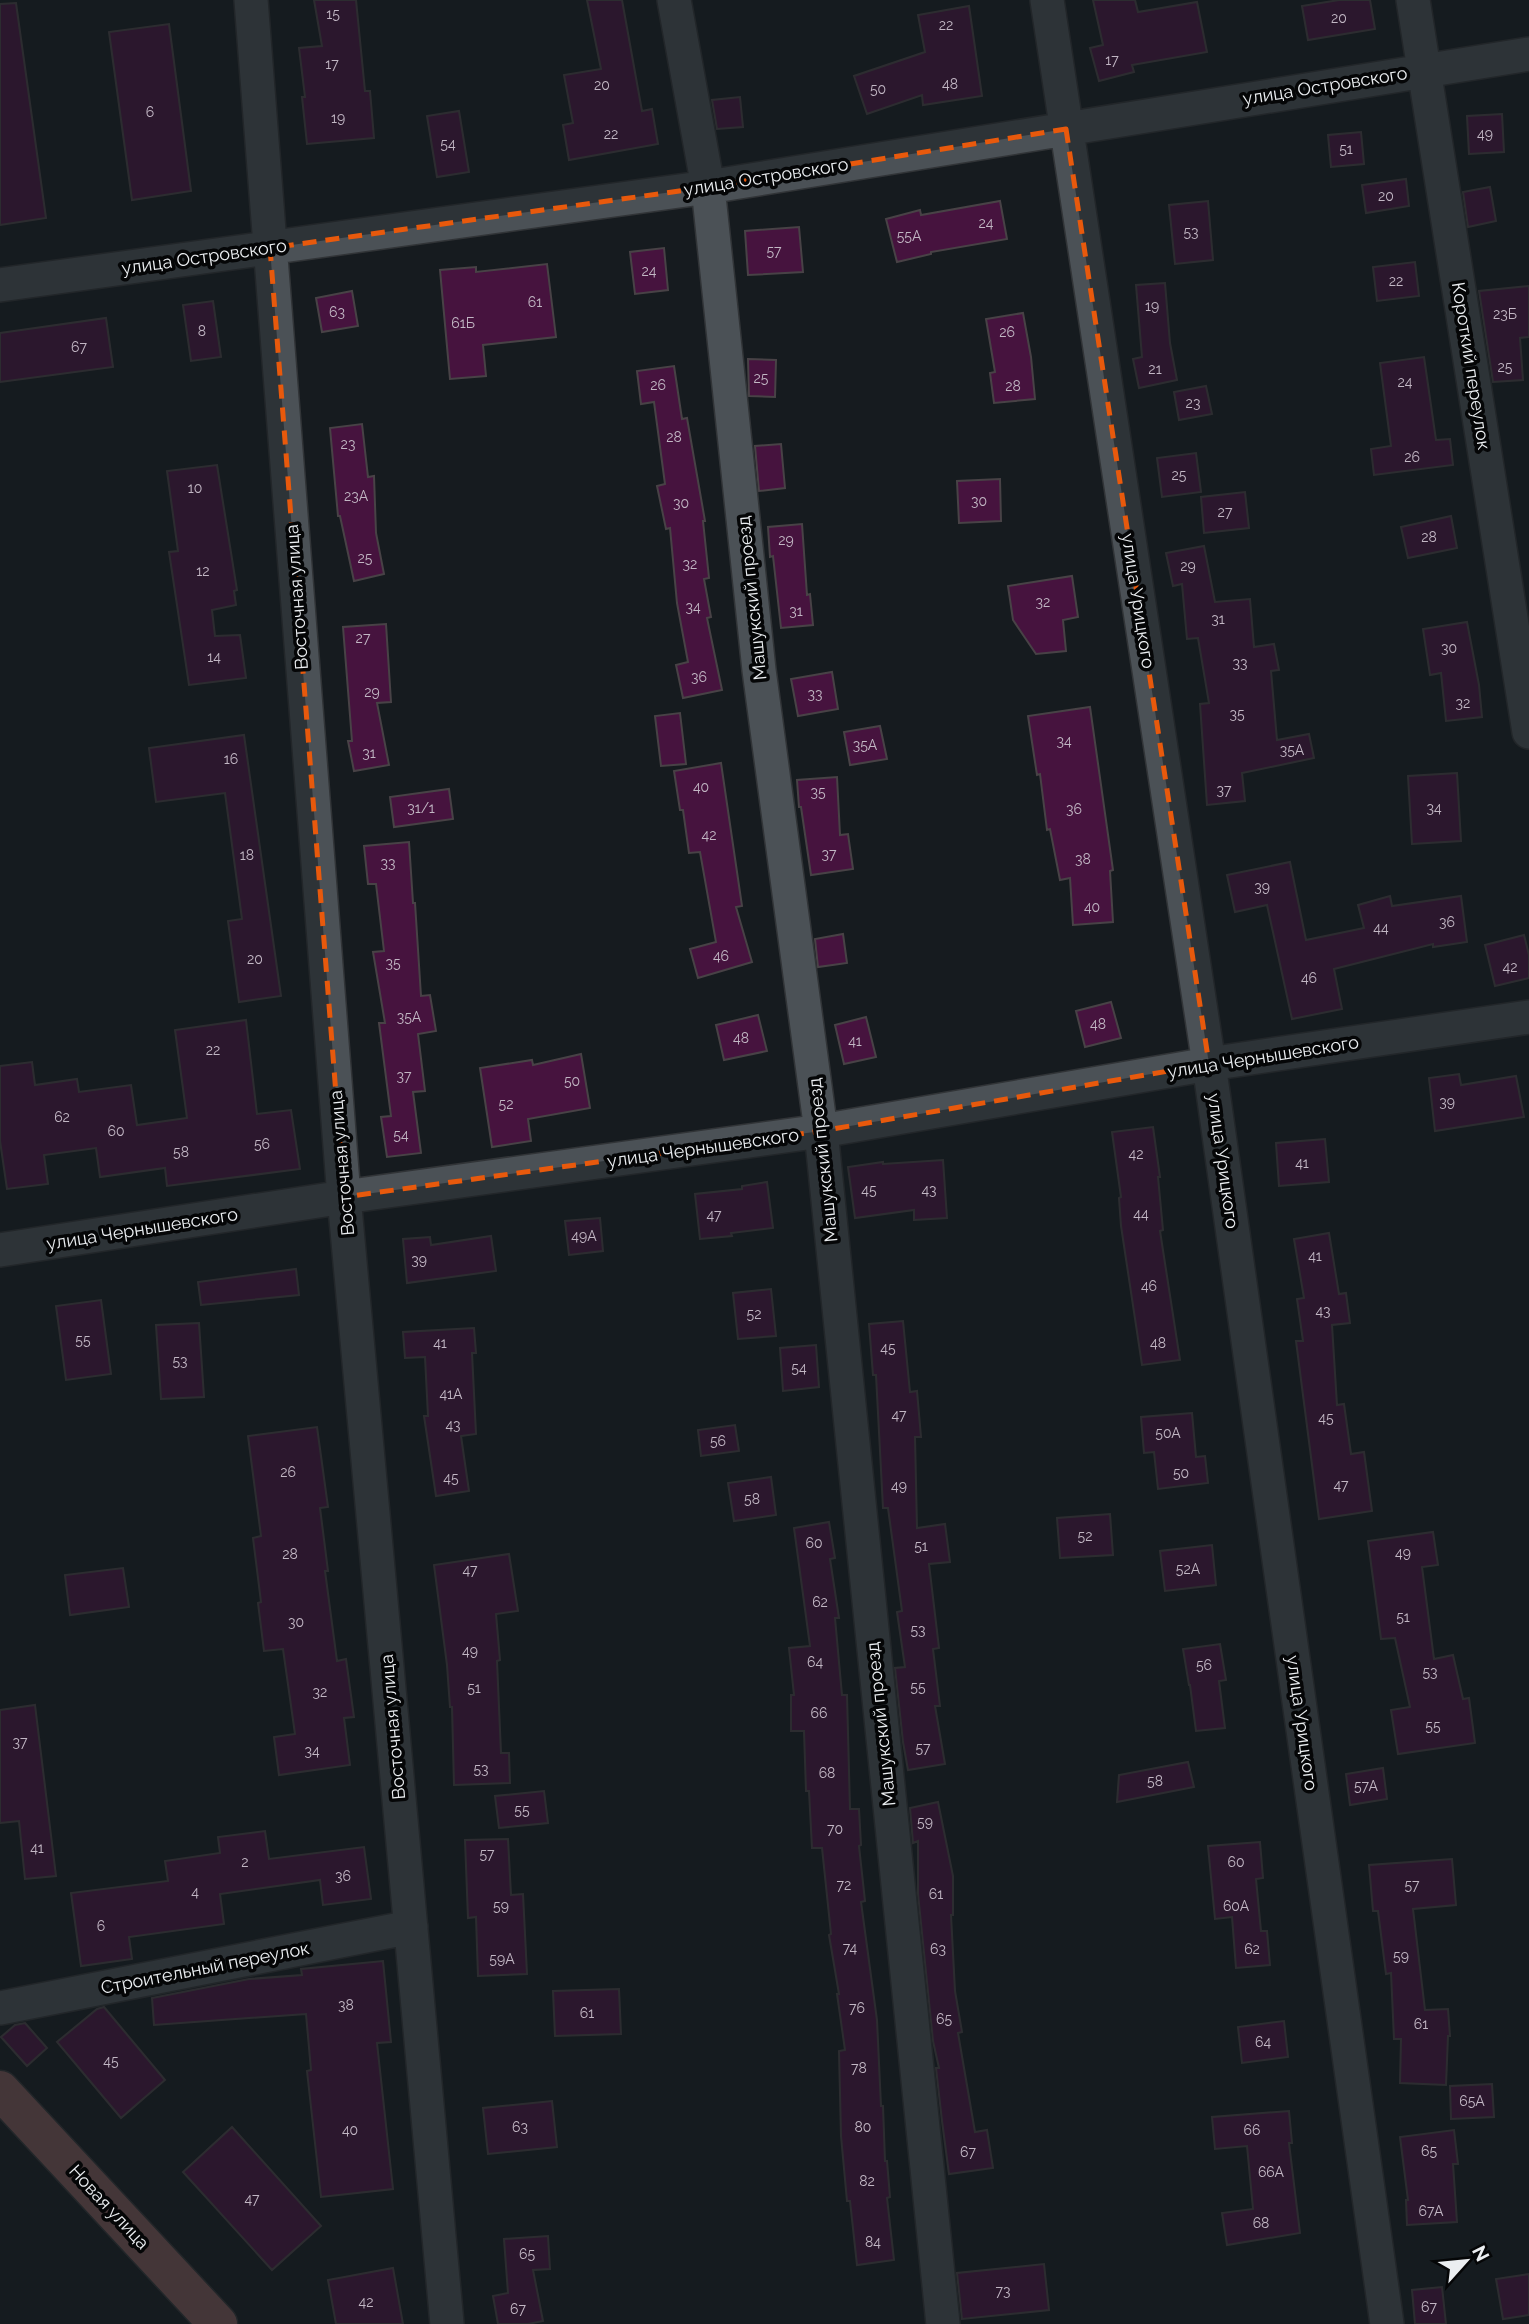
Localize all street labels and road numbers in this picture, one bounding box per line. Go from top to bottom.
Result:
street label: улица Островского [1241,62,1409,109]
street label: улица Островского [682,153,850,200]
street label: улица Островского [120,234,288,278]
street label: Короткий переулок [1448,281,1495,451]
street label: Машукский проезд [732,515,771,681]
street label: Восточная улица [281,524,312,670]
street label: улица Урицкого [1117,532,1160,670]
street label: улица Чернышевского [1166,1031,1360,1082]
street label: Машукский проезд [803,1077,842,1243]
street label: Восточная улица [325,1089,358,1237]
street label: улица Урицкого [1204,1092,1243,1230]
street label: улица Чернышевского [606,1124,800,1171]
street label: улица Чернышевского [45,1203,239,1254]
street label: Машукский проезд [861,1641,900,1807]
street label: Восточная улица [376,1653,409,1801]
street label: улица Урицкого [1283,1654,1322,1792]
street label: Строительный переулок [99,1937,311,1998]
street label: Новая улица [65,2160,154,2253]

